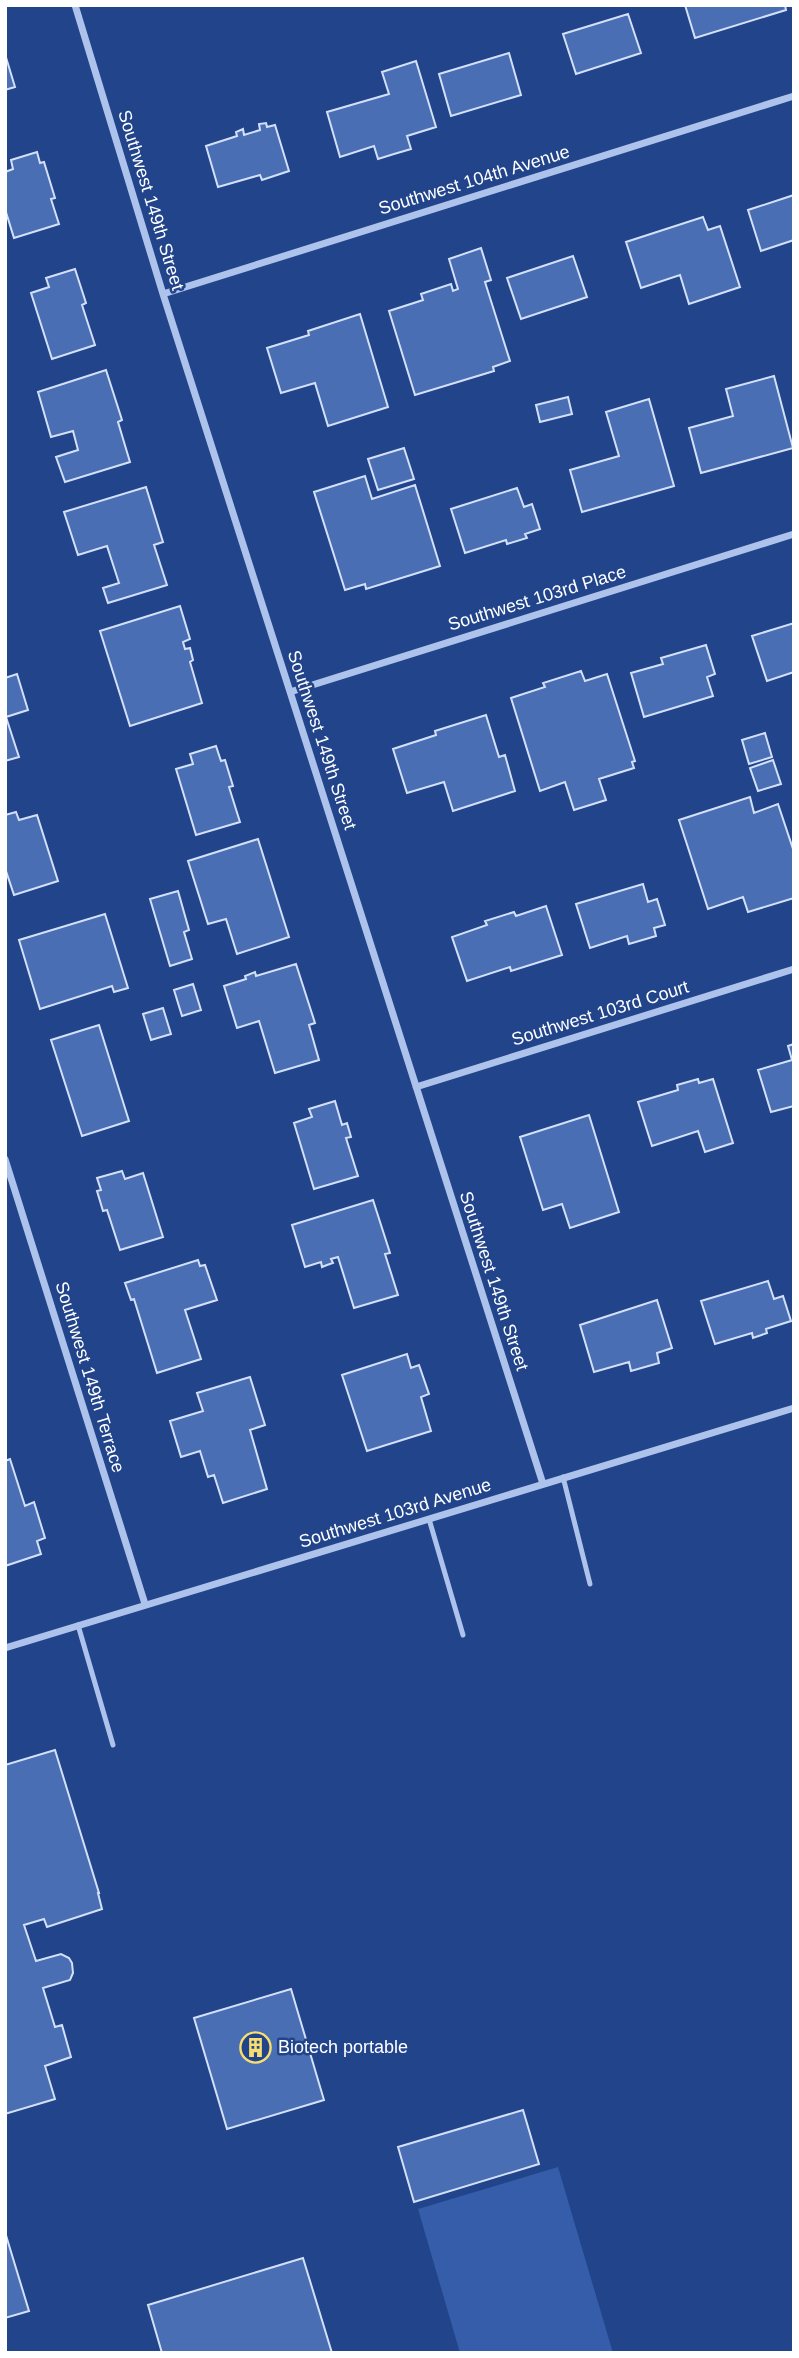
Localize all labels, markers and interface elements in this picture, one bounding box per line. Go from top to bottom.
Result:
street label: Southwest 149th Street [114,108,188,292]
street label: Southwest 104th Avenue [376,141,572,219]
street label: Southwest 103rd Place [446,561,628,635]
street label: Southwest 149th Street [284,648,360,832]
street label: Southwest 103rd Court [509,977,691,1049]
street label: Southwest 149th Street [456,1189,532,1373]
street label: Southwest 149th Terrace [51,1279,129,1475]
street label: Southwest 103rd Avenue [297,1474,493,1552]
building icon: Biotech portable [238,2030,272,2064]
place label: Biotech portable [278,2037,408,2057]

